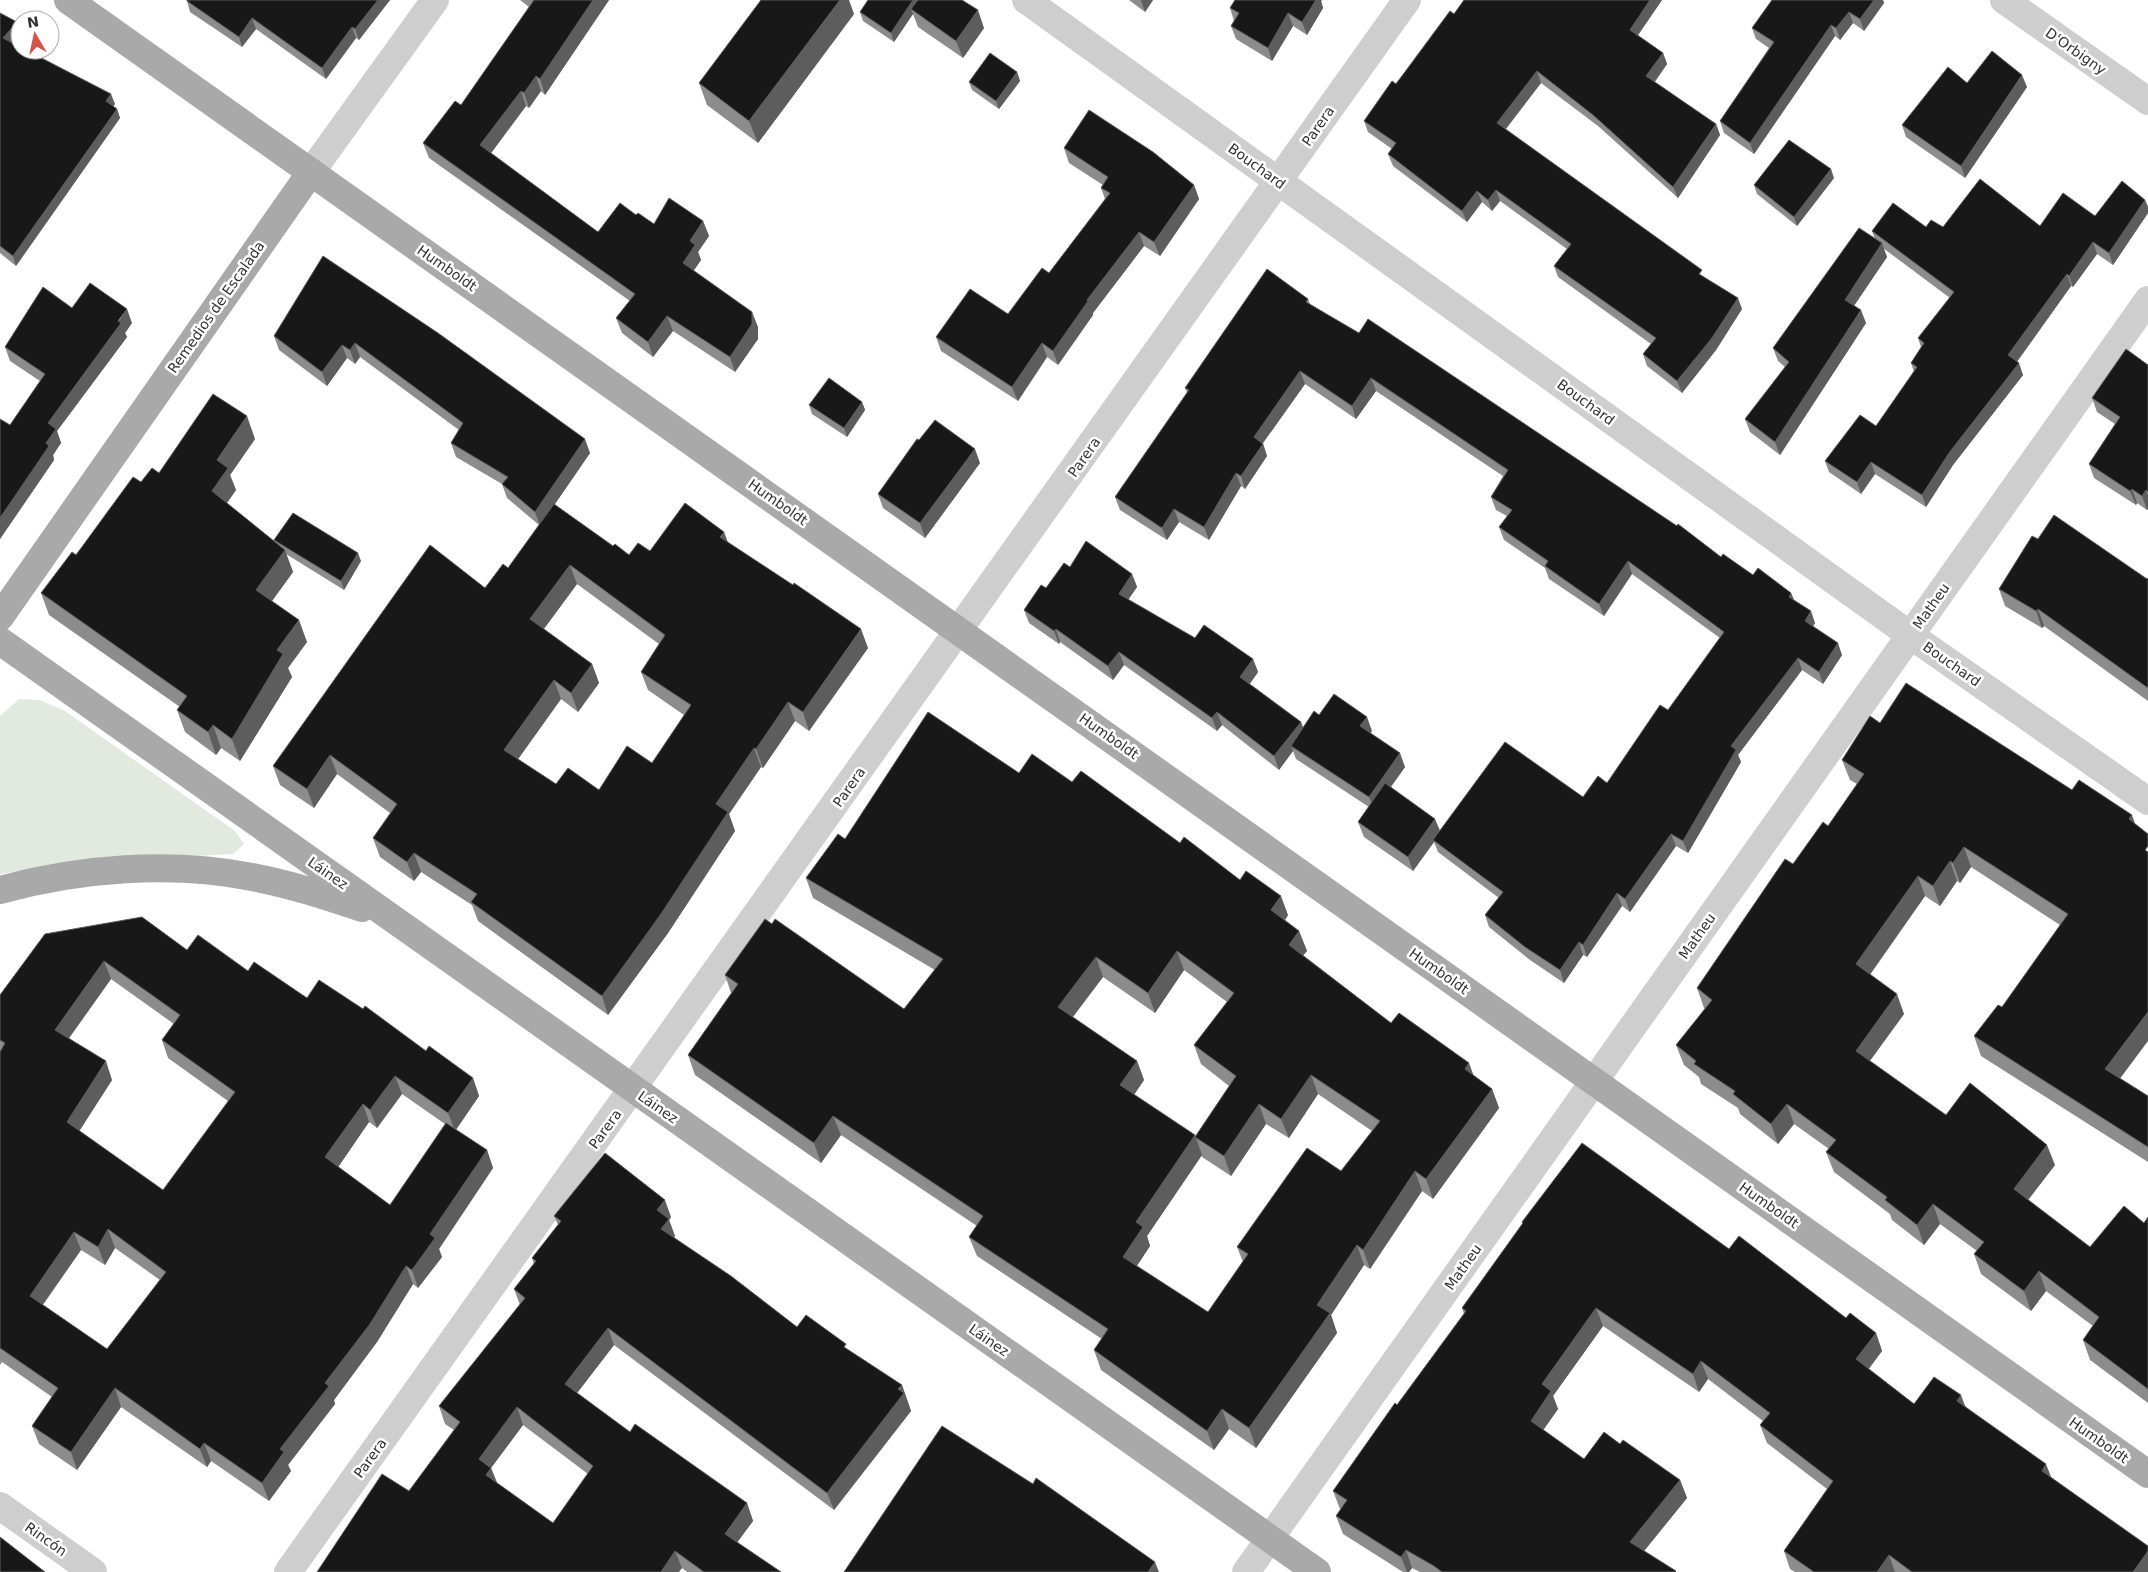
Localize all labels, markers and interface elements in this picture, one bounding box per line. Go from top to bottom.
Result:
north arrow [10,10,60,60]
text: N [26,13,40,31]
street label: D'Orbigny [2043,24,2109,78]
street label: Parera [1299,103,1337,149]
street label: Bouchard [1225,140,1289,192]
street label: Remedios de Escalada [164,238,268,376]
street label: Humboldt [414,242,480,295]
street label: Bouchard [1554,376,1618,428]
street label: Parera [1065,434,1103,480]
street label: Humboldt [745,476,811,529]
street label: Matheu [1909,580,1953,632]
street label: Bouchard [1920,638,1984,690]
street label: Humboldt [1076,710,1142,763]
street label: Parera [830,764,868,810]
street label: Láinez [305,854,351,892]
street label: Matheu [1675,910,1719,962]
street label: Humboldt [1406,945,1472,998]
street label: Láinez [635,1088,681,1126]
street label: Parera [585,1106,625,1152]
street label: Humboldt [1736,1179,1802,1232]
street label: Matheu [1441,1241,1485,1293]
street label: Láinez [966,1321,1012,1359]
street label: Humboldt [2066,1414,2132,1467]
street label: Parera [350,1435,390,1481]
street label: Rincón [22,1519,70,1559]

